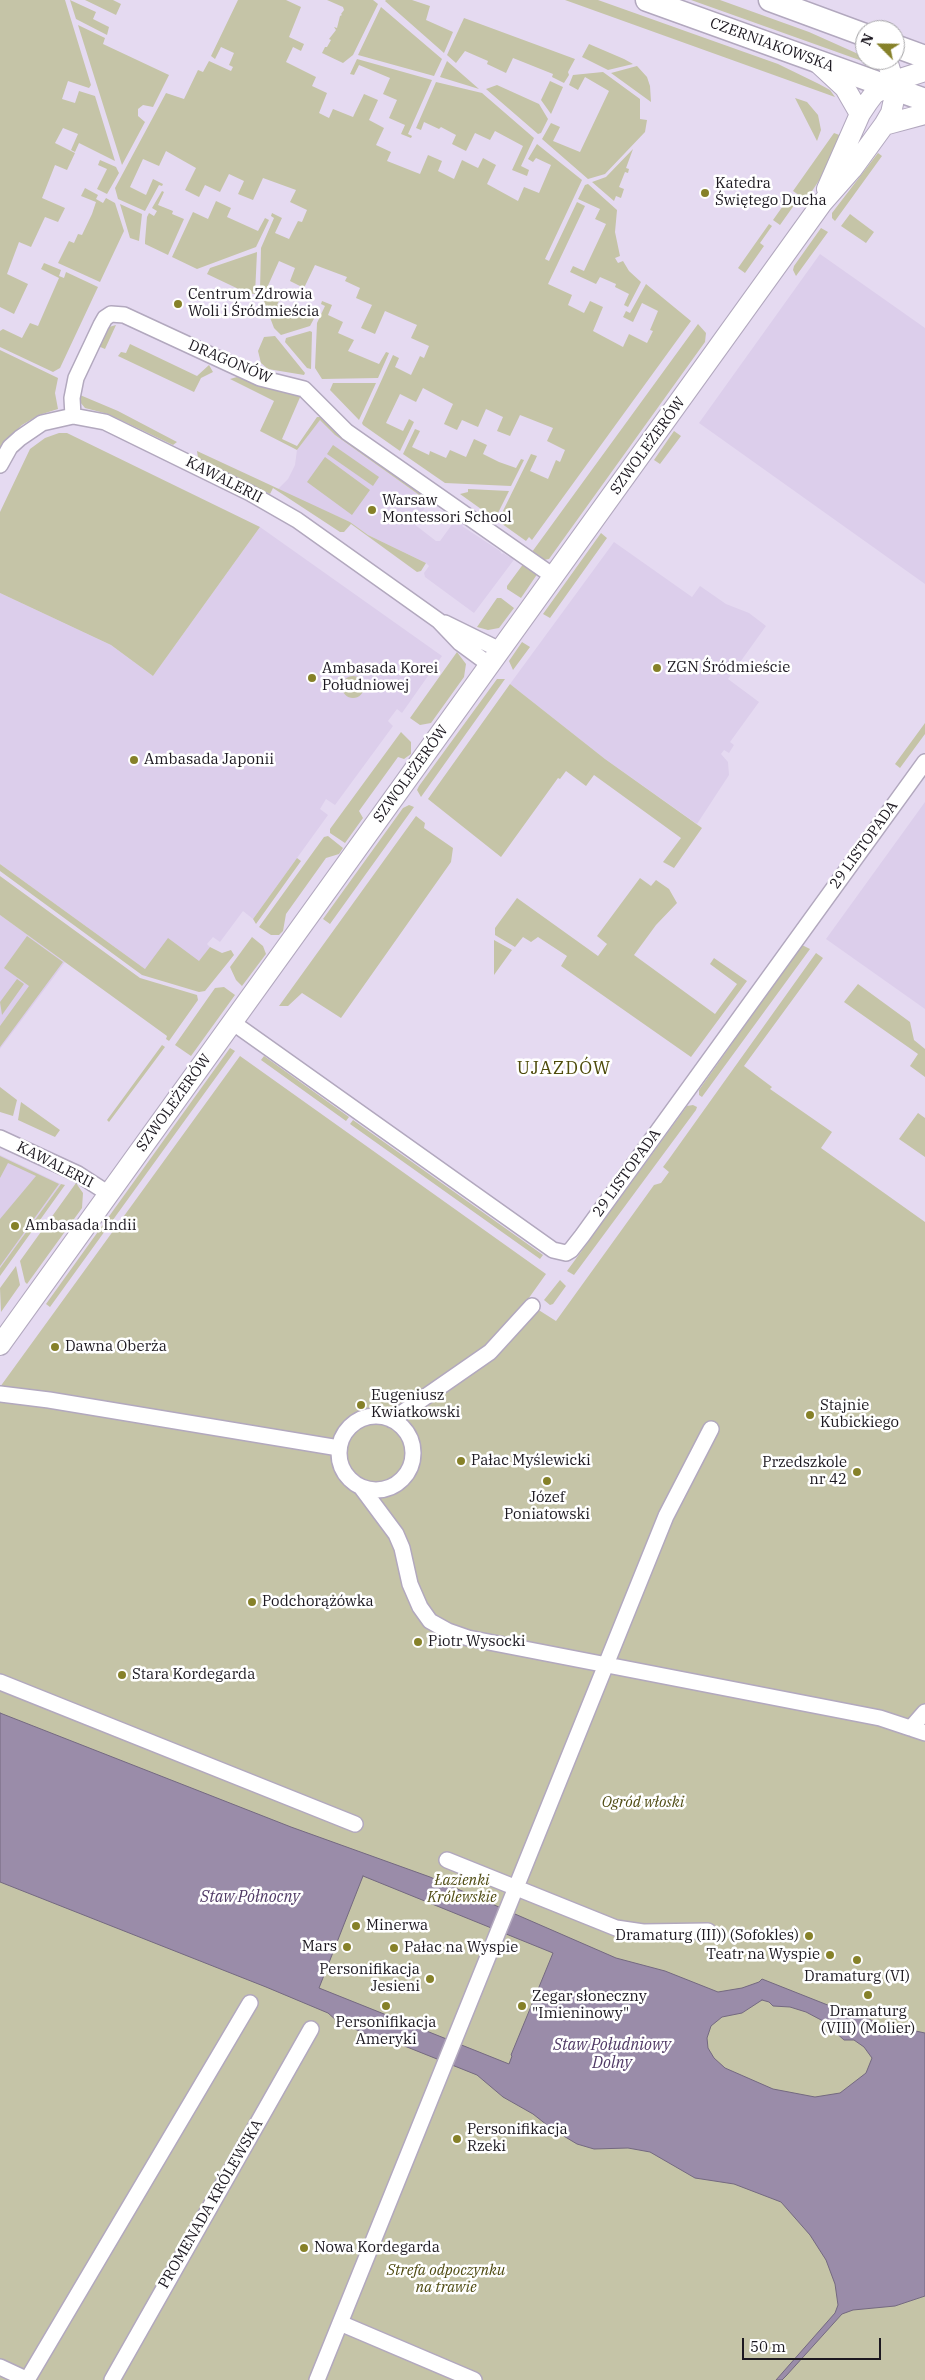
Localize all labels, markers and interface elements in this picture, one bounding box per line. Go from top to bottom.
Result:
street label: CZERNIAKOWSKA [707,14,837,76]
north arrow [855,20,905,70]
text: N [857,31,878,48]
place label: Katedra Świętego Ducha [715,175,827,210]
marker: Katedra Świętego Ducha [699,187,711,199]
place label: Centrum Zdrowia Woli i Śródmieścia [188,286,319,321]
marker: Centrum Zdrowia Woli i Śródmieścia [172,298,184,310]
street label: DRAGONÓW [185,336,275,388]
street label: SZWOLEŻERÓW [607,394,689,498]
street label: KAWALERII [183,453,265,507]
place label: Warsaw Montessori School [382,492,512,527]
marker: Warsaw Montessori School [366,504,378,516]
place label: ZGN Śródmieście [667,659,790,677]
place label: Ambasada Korei Południowej [322,660,438,695]
marker: ZGN Śródmieście [651,662,663,674]
marker: Ambasada Korei Południowej [306,672,318,684]
street label: SZWOLEŻERÓW [370,722,452,826]
place label: Ambasada Japonii [144,751,274,769]
marker: Ambasada Japonii [128,754,140,766]
street label: 29 LISTOPADA [826,798,902,892]
street label: SZWOLEŻERÓW [133,1051,215,1155]
district label: UJAZDÓW [516,1058,612,1080]
street label: 29 LISTOPADA [589,1126,665,1220]
street label: KAWALERII [14,1138,96,1192]
place label: Ambasada Indii [25,1217,137,1235]
marker: Ambasada Indii [9,1220,21,1232]
place label: Dawna Oberża [65,1338,167,1356]
marker: Dawna Oberża [49,1341,61,1353]
place label: Eugeniusz Kwiatkowski [371,1387,460,1422]
place label: Stajnie Kubickiego [820,1397,899,1432]
marker: Eugeniusz Kwiatkowski [355,1399,367,1411]
marker: Stajnie Kubickiego [804,1409,816,1421]
place label: Pałac Myślewicki [471,1452,591,1470]
place label: Przedszkole nr 42 [762,1454,847,1489]
marker: Pałac Myślewicki [455,1455,467,1467]
marker: Przedszkole nr 42 [851,1466,863,1478]
marker: Józef Poniatowski [541,1475,553,1487]
place label: Józef Poniatowski [504,1489,590,1524]
place label: Podchorążówka [262,1593,374,1611]
marker: Podchorążówka [246,1596,258,1608]
place label: Piotr Wysocki [428,1633,525,1651]
marker: Piotr Wysocki [412,1636,424,1648]
place label: Stara Kordegarda [132,1666,255,1684]
marker: Stara Kordegarda [116,1669,128,1681]
park label: Ogród włoski [602,1794,684,1812]
park label: Łazienki Królewskie [427,1872,497,1907]
water label: Staw Północny [200,1887,300,1907]
place label: Minerwa [366,1917,428,1935]
marker: Minerwa [350,1920,362,1932]
place label: Dramaturg (III)) (Sofokles) [615,1927,799,1945]
marker: Dramaturg (III)) (Sofokles) [803,1930,815,1942]
place label: Mars [302,1938,337,1956]
place label: Pałac na Wyspie [404,1939,518,1957]
marker: Mars [341,1941,353,1953]
marker: Pałac na Wyspie [388,1942,400,1954]
place label: Teatr na Wyspie [706,1946,820,1964]
marker: Teatr na Wyspie [824,1949,836,1961]
marker: Dramaturg (VI) [851,1954,863,1966]
place label: Personifikacja Jesieni [319,1961,420,1996]
place label: Dramaturg (VI) [804,1968,910,1986]
marker: Personifikacja Jesieni [424,1973,436,1985]
place label: Zegar słoneczny "Imieninowy" [532,1988,647,2023]
marker: Dramaturg (VIII) (Molier) [862,1989,874,2001]
marker: Personifikacja Ameryki [380,2000,392,2012]
marker: Zegar słoneczny "Imieninowy" [516,2000,528,2012]
place label: Dramaturg (VIII) (Molier) [821,2003,915,2038]
place label: Personifikacja Ameryki [336,2014,436,2049]
water label: Staw Południowy Dolny [553,2035,671,2073]
street label: PROMENADA KRÓLEWSKA [155,2116,267,2292]
place label: Personifikacja Rzeki [467,2121,568,2156]
marker: Personifikacja Rzeki [451,2133,463,2145]
place label: Nowa Kordegarda [314,2239,440,2257]
marker: Nowa Kordegarda [298,2242,310,2254]
park label: Strefa odpoczynku na trawie [387,2262,505,2297]
scale bar [745,2328,884,2360]
text: 50 m [750,2337,786,2356]

